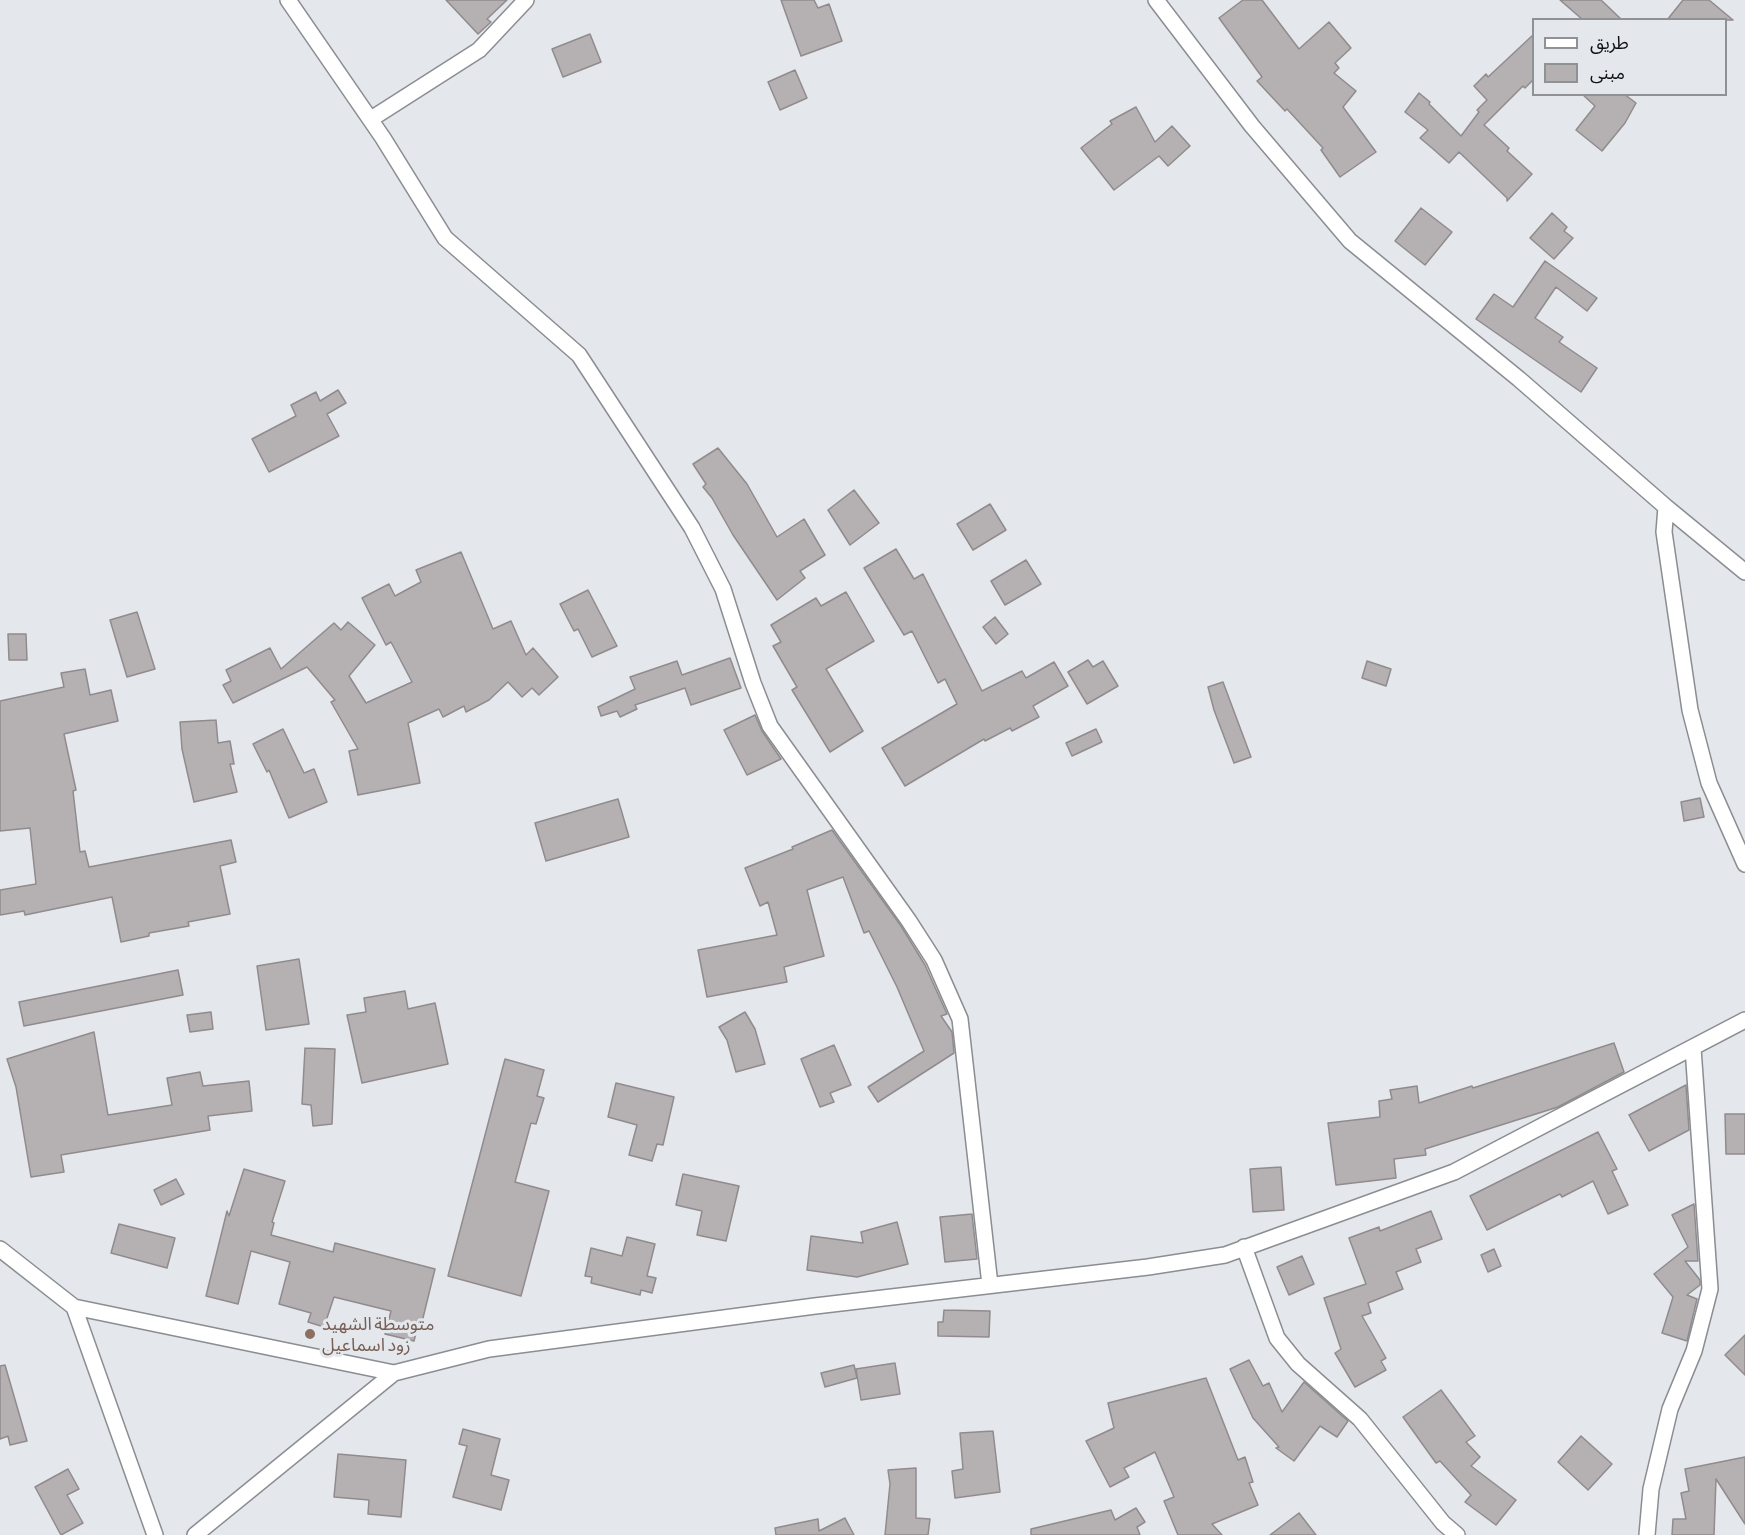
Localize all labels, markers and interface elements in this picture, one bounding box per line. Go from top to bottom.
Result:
legend [1532,18,1727,96]
text: طريق [1590,32,1629,53]
text: مبنى [1590,62,1625,83]
place label: متوسطة الشهيد زود اسماعيل [322,1313,434,1356]
marker: متوسطة الشهيد زود اسماعيل [303,1327,317,1341]

